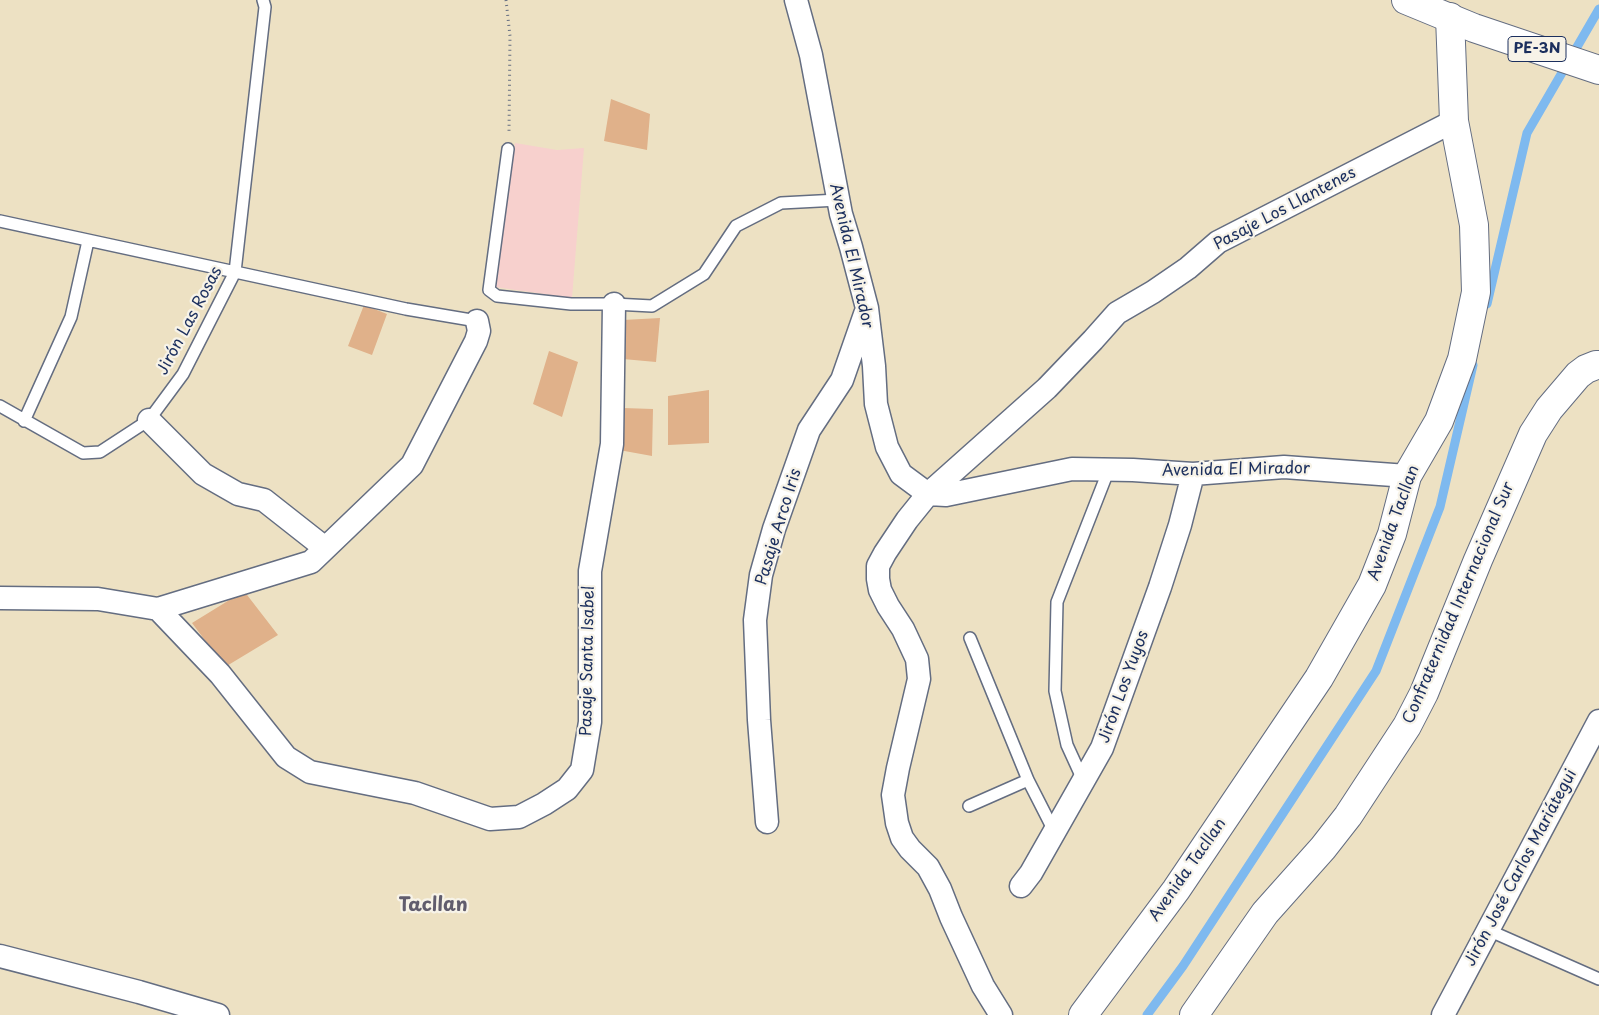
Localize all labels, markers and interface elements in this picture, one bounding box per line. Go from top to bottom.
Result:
road number: PE-3N [1508,36,1566,62]
street label: Pasaje Los Llantenes [1211,163,1359,255]
street label: Avenida El Mirador [825,182,877,330]
street label: Jirón Las Rosas [153,264,227,378]
street label: Avenida El Mirador [1162,459,1310,481]
street label: Avenida Tacllan [1364,463,1424,583]
street label: Pasaje Arco Iris [752,466,806,588]
street label: Confraternidad Internacional Sur [1399,479,1519,727]
street label: Pasaje Santa Isabel [577,586,599,736]
street label: Jirón Los Yuyos [1095,628,1153,746]
street label: Jirón José Carlos Mariátegui [1461,766,1581,970]
street label: Avenida Tacllan [1145,815,1231,925]
district label: Tacllan [398,895,468,917]

